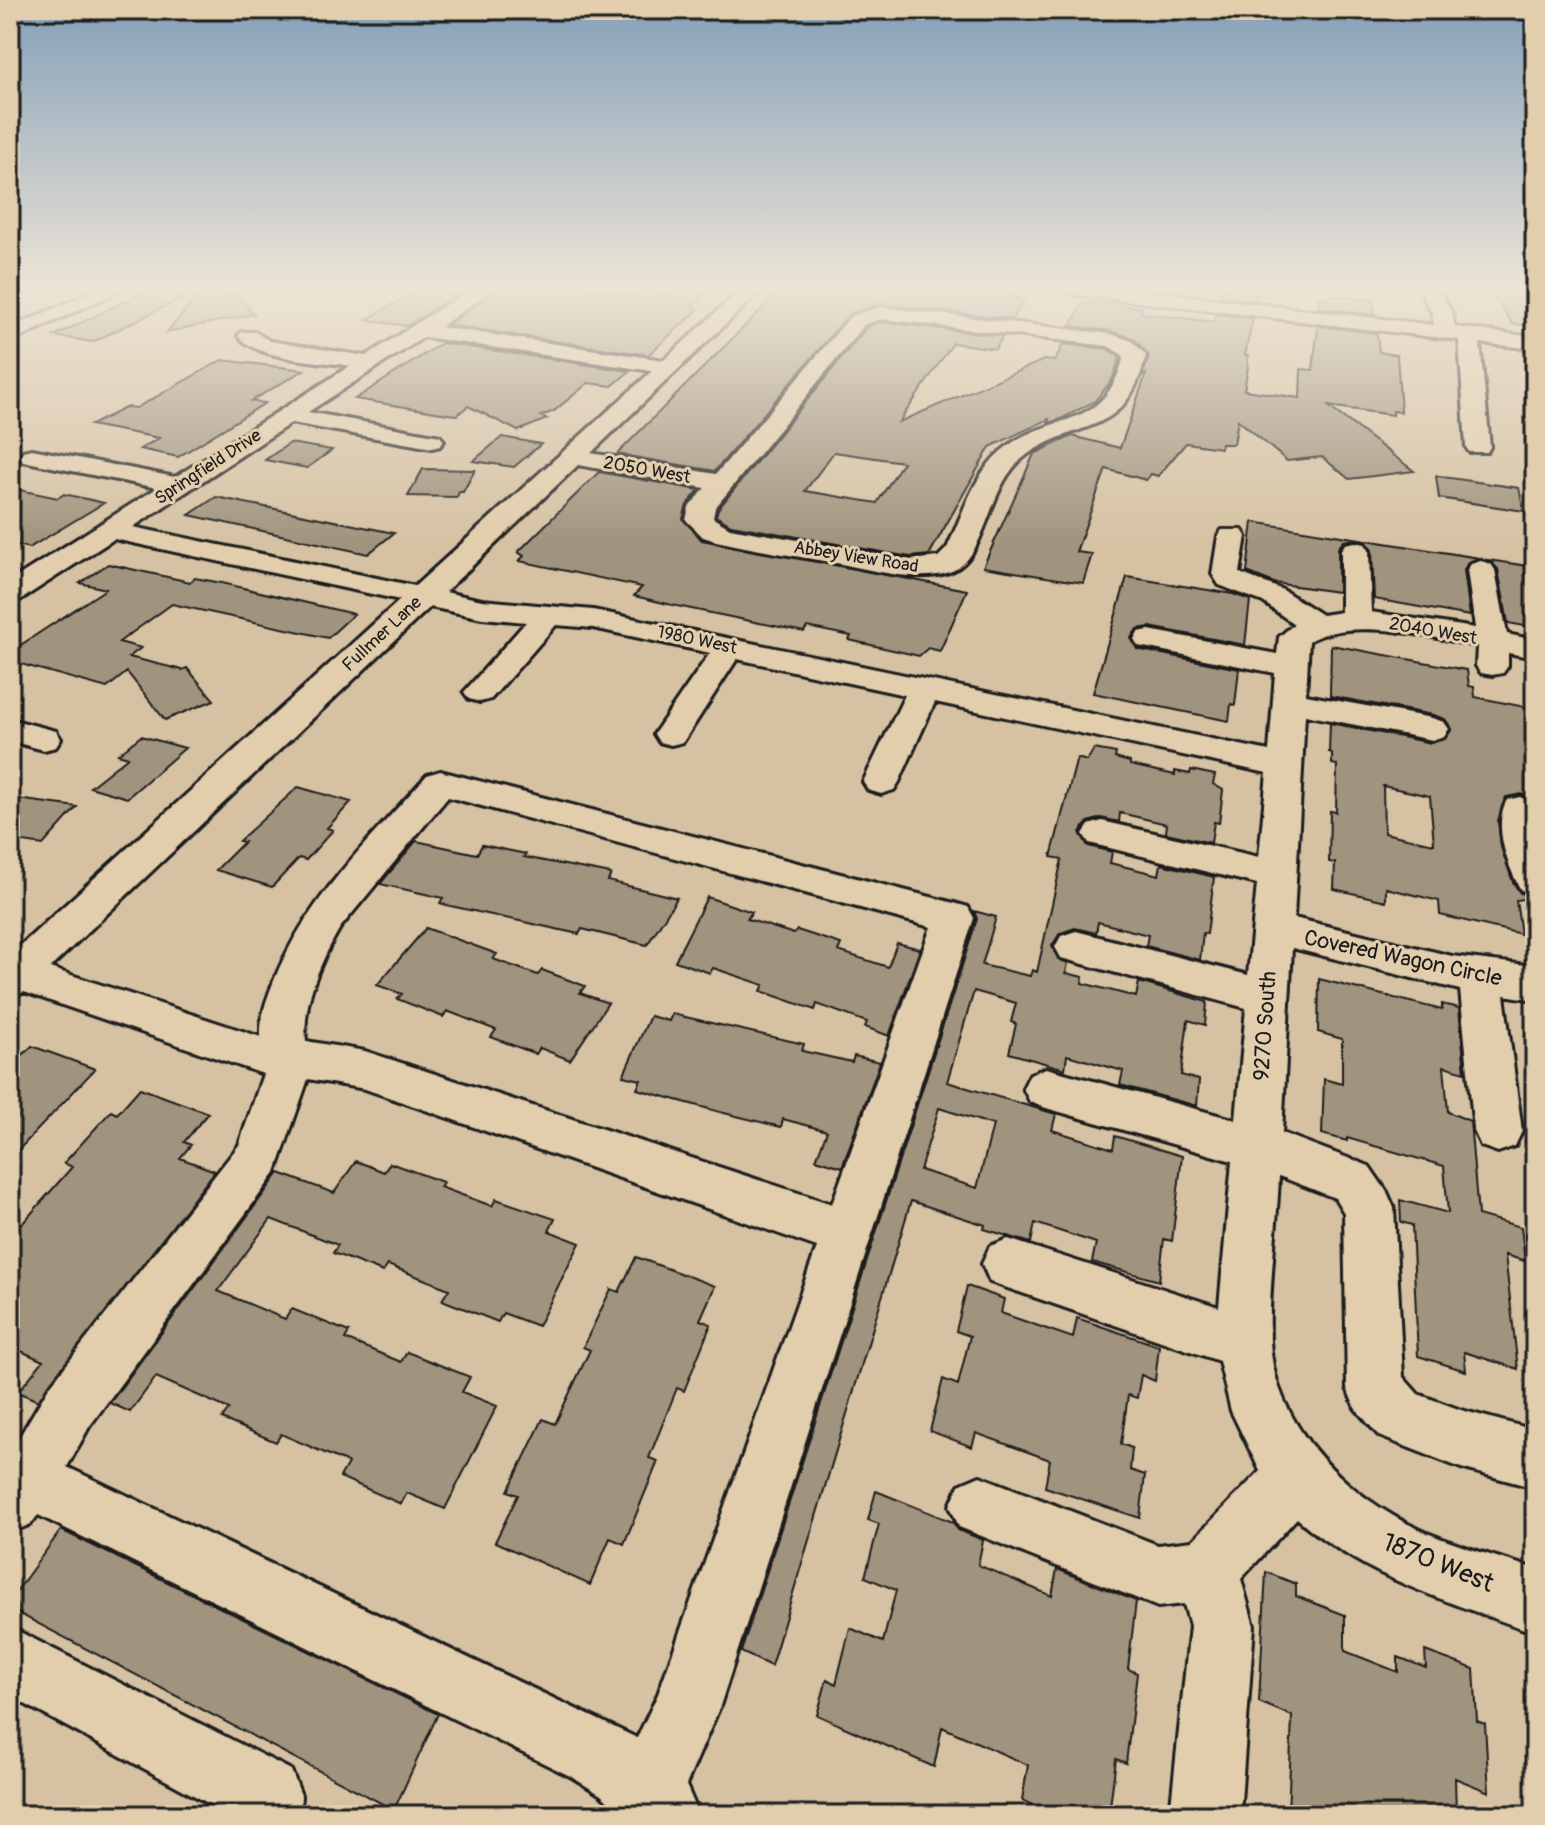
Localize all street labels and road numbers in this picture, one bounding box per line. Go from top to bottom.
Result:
street label: Springfield Drive [150,424,266,510]
street label: 2050 West [602,451,693,489]
street label: Abbey View Road [792,536,920,578]
street label: Fullmer Lane [337,591,427,677]
street label: 2040 West [1387,612,1479,650]
street label: 1980 West [655,620,740,660]
street label: Covered Wagon Circle [1302,923,1505,993]
street label: 9270 South [1247,970,1283,1082]
street label: 1870 West [1378,1526,1499,1600]

